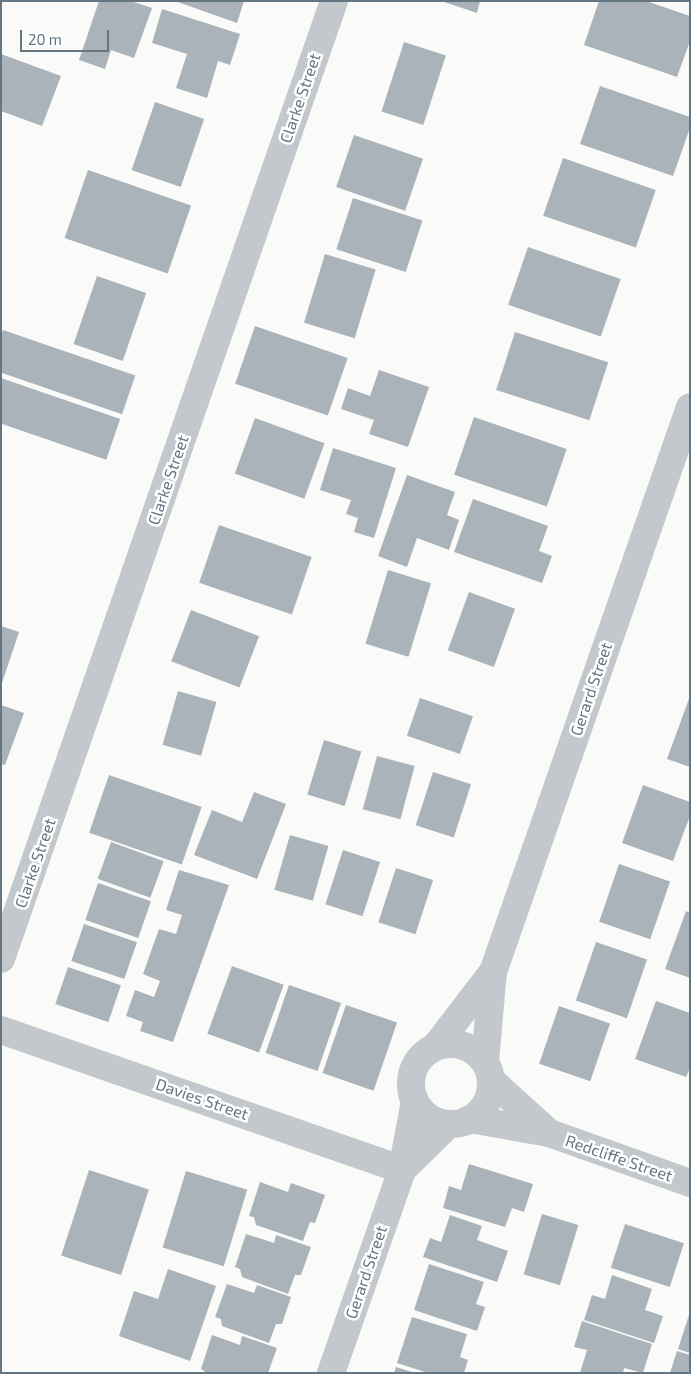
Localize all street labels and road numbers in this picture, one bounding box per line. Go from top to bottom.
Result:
street label: Clarke Street [276,51,324,145]
street label: Clarke Street [144,433,192,527]
street label: Gerard Street [566,640,616,738]
street label: Clarke Street [11,816,59,910]
street label: Davies Street [153,1074,251,1124]
street label: Redcliffe Street [563,1131,675,1185]
street label: Gerard Street [341,1223,391,1321]

